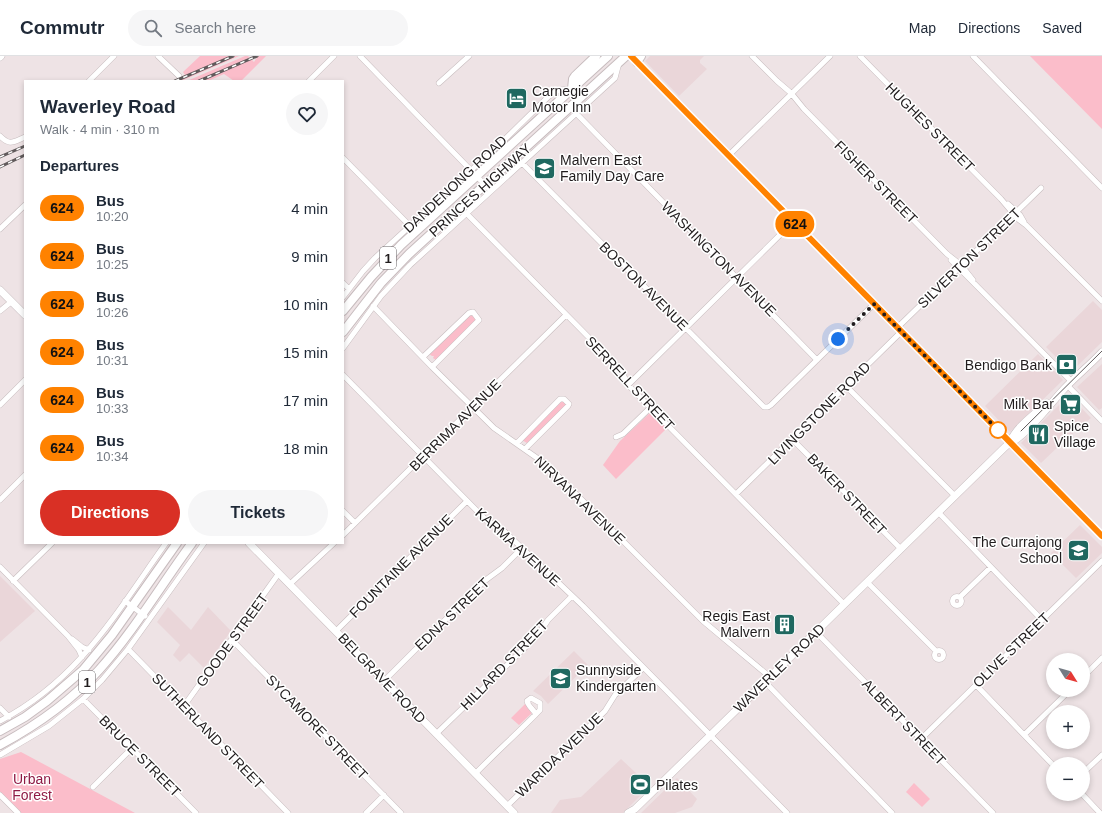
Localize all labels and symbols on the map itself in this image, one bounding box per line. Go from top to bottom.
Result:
street label: HUGHES STREET [882,79,978,175]
place label: Carnegie Motor Inn [532,83,591,115]
hotel icon: Carnegie Motor Inn [503,86,529,112]
street label: DANDENONG ROAD [400,132,510,236]
street label: FISHER STREET [831,137,921,227]
street label: PRINCES HIGHWAY [426,140,535,240]
place label: Malvern East Family Day Care [560,152,664,184]
school or university icon: Malvern East Family Day Care [532,155,558,181]
street label: WASHINGTON AVENUE [658,198,780,320]
street label: SILVERTON STREET [914,204,1024,311]
line badge: 624 [772,211,818,237]
street label: BOSTON AVENUE [596,238,692,334]
road number: 1 [380,247,396,269]
your location [828,329,848,349]
street label: SERRELL STREET [582,333,678,434]
bank icon: Bendigo Bank [1054,352,1080,378]
place label: Bendigo Bank [965,357,1053,373]
street label: LIVINGSTONE ROAD [764,358,874,468]
street label: BERRIMA AVENUE [406,376,504,474]
supermarket icon: Milk Bar [1057,391,1083,417]
place label: Milk Bar [1003,396,1054,412]
place label: Spice Village [1054,418,1096,450]
unlabelled marker [989,421,1007,439]
restaurant icon: Spice Village [1025,421,1051,447]
street label: BAKER STREET [804,450,890,538]
street label: NIRVANA AVENUE [531,453,629,547]
street label: KARMA AVENUE [472,505,564,589]
street label: FOUNTAINE AVENUE [346,511,456,621]
place label: The Currajong School [973,534,1062,566]
school or university icon: The Currajong School [1065,537,1091,563]
street label: EDNA STREET [411,574,493,654]
street label: GOODE STREET [193,590,271,690]
place label: Regis East Malvern [702,608,770,640]
street label: OLIVE STREET [969,609,1053,691]
building icon: Regis East Malvern [772,611,798,637]
street label: HILLARD STREET [457,617,551,713]
street label: WAVERLEY ROAD [730,620,828,716]
street label: BELGRAVE ROAD [335,630,429,726]
north arrow [1046,653,1090,697]
place label: Sunnyside Kindergarten [576,662,656,694]
school or university icon: Sunnyside Kindergarten [548,665,574,691]
street label: SUTHERLAND STREET [149,670,268,792]
road number: 1 [79,671,95,693]
street label: SYCAMORE STREET [263,671,371,783]
street label: ALBERT STREET [859,676,949,769]
street label: WARIDA AVENUE [512,710,606,800]
street label: BRUCE STREET [96,712,184,800]
park label: Urban Forest [12,771,52,803]
sports icon: Pilates [627,772,653,798]
place label: Pilates [656,777,698,793]

